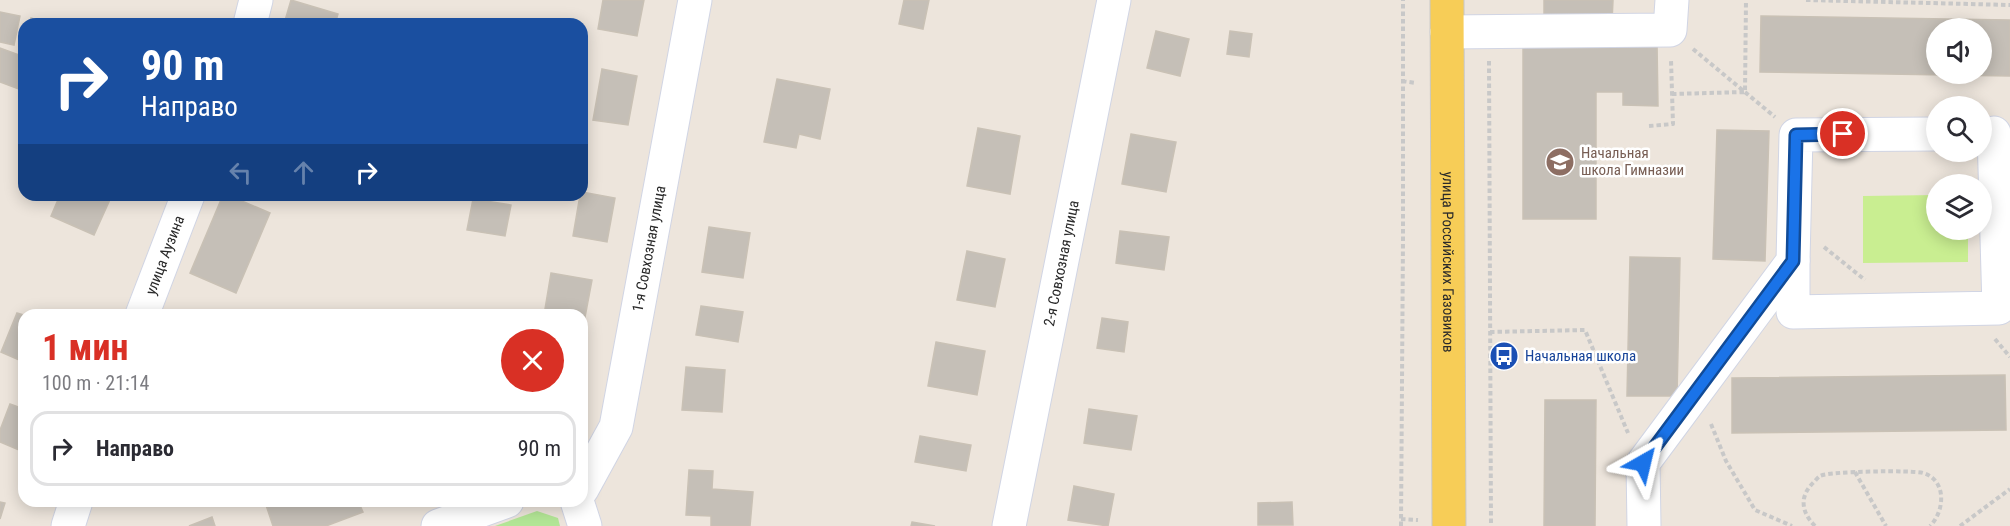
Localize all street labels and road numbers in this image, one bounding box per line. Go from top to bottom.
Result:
street label: улица Российских Газовиков [1439,171,1457,353]
street label: 1-я Совхозная улица [628,184,669,313]
street label: 2-я Совхозная улица [1040,199,1083,328]
street label: улица Аузина [142,213,188,297]

